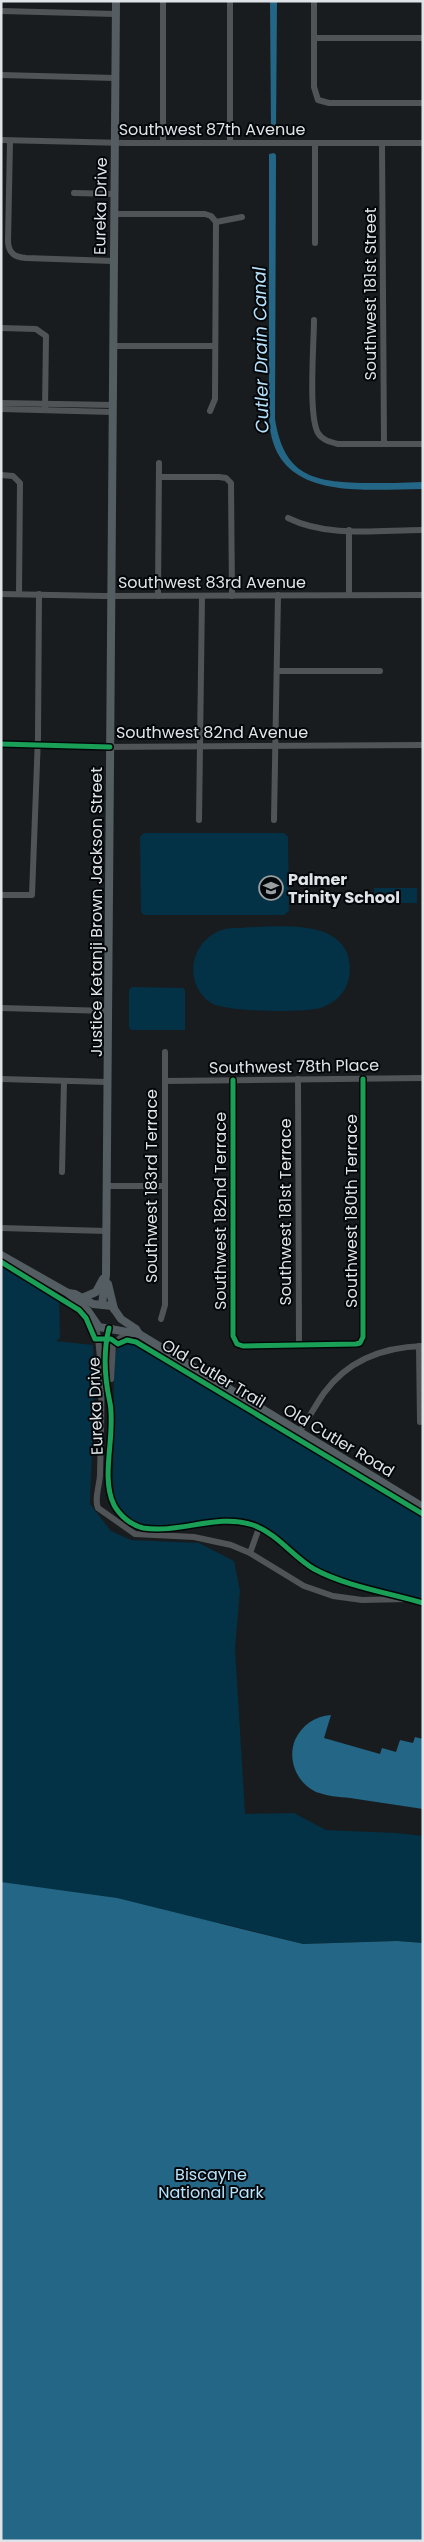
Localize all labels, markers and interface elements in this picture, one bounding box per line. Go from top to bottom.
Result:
street label: Southwest 87th Avenue [119,118,305,141]
street label: Eureka Drive [88,157,113,255]
street label: Southwest 181st Street [359,207,382,381]
water label: Cutler Drain Canal [247,266,274,434]
street label: Southwest 83rd Avenue [118,571,306,594]
street label: Southwest 82nd Avenue [116,721,308,744]
street label: Justice Ketanji Brown Jackson Street [85,767,108,1057]
place label: Palmer Trinity School [288,868,400,909]
school or university icon: Palmer Trinity School [258,875,284,901]
street label: Southwest 78th Place [209,1054,379,1079]
street label: Southwest 183rd Terrace [140,1089,163,1283]
street label: Southwest 182nd Terrace [209,1112,232,1310]
street label: Southwest 180th Terrace [340,1114,363,1308]
street label: Southwest 181st Terrace [274,1118,297,1306]
street label: Old Cutler Trail [157,1333,270,1414]
street label: Eureka Drive [82,1357,109,1455]
street label: Old Cutler Road [279,1398,399,1483]
park label: Biscayne National Park [158,2163,265,2204]

